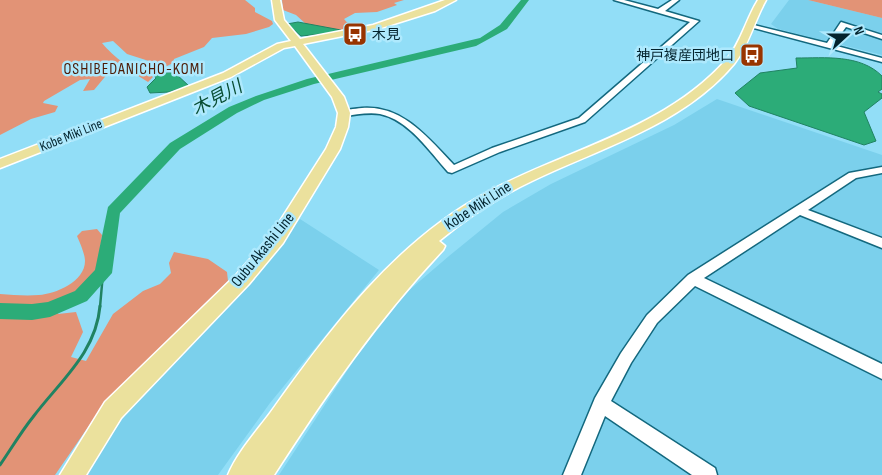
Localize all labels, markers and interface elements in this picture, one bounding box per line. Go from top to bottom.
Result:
north arrow [822,10,872,60]
bus stop icon: 木見 [342,21,368,47]
text: N [849,24,868,37]
place label: 木見 [372,26,400,43]
bus stop icon: 神戸複産団地口 [739,42,765,68]
place label: 神戸複産団地口 [636,47,734,64]
district label: OSHIBEDANICHO-KOMI [64,60,204,79]
water label: 木見川 [188,75,248,120]
street label: Kobe Miki Line [37,115,105,155]
street label: Kobe Miki Line [441,177,515,235]
street label: Oubu Akashi Line [227,209,299,291]

